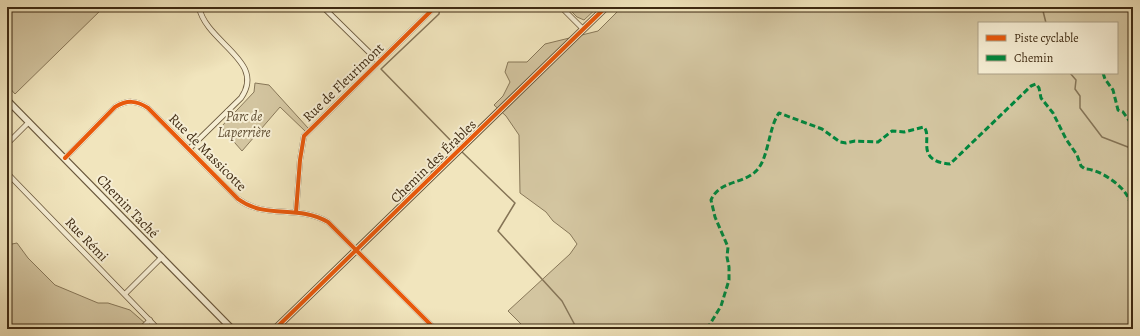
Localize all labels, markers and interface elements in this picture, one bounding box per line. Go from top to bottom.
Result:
legend [978,22,1118,74]
text: Piste cyclable [1014,30,1079,46]
street label: Rue de Fleurimont [299,38,388,126]
text: Chemin [1014,50,1054,66]
park label: Parc de Laperrière [218,107,270,142]
street label: Rue de Massicotte [165,109,251,195]
street label: Chemin des Érables [386,115,481,207]
street label: Chemin Taché [92,170,163,242]
street label: Rue Rémi [61,213,113,266]

